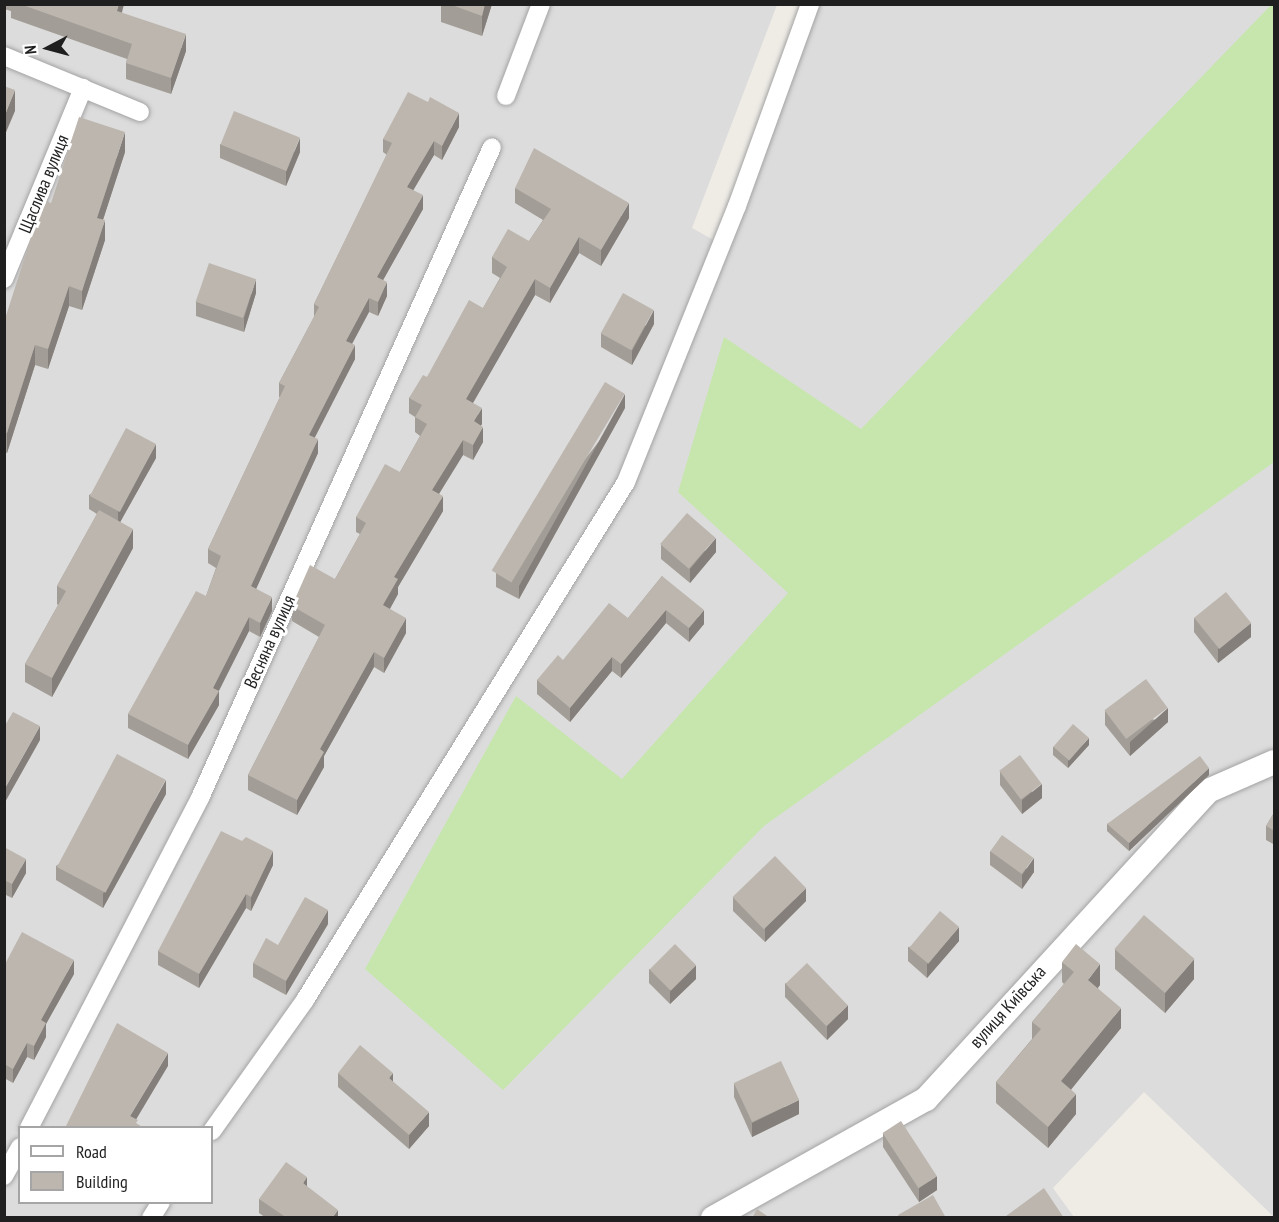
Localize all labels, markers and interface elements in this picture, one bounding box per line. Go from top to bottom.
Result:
north arrow [18,18,78,78]
text: N [20,45,40,55]
street label: Щаслива вулиця [14,132,74,236]
street label: Весняна вулиця [240,592,300,692]
street label: вулиця Київська [965,961,1051,1053]
legend [18,1126,213,1204]
text: Road [76,1140,107,1163]
text: Building [76,1170,128,1193]

